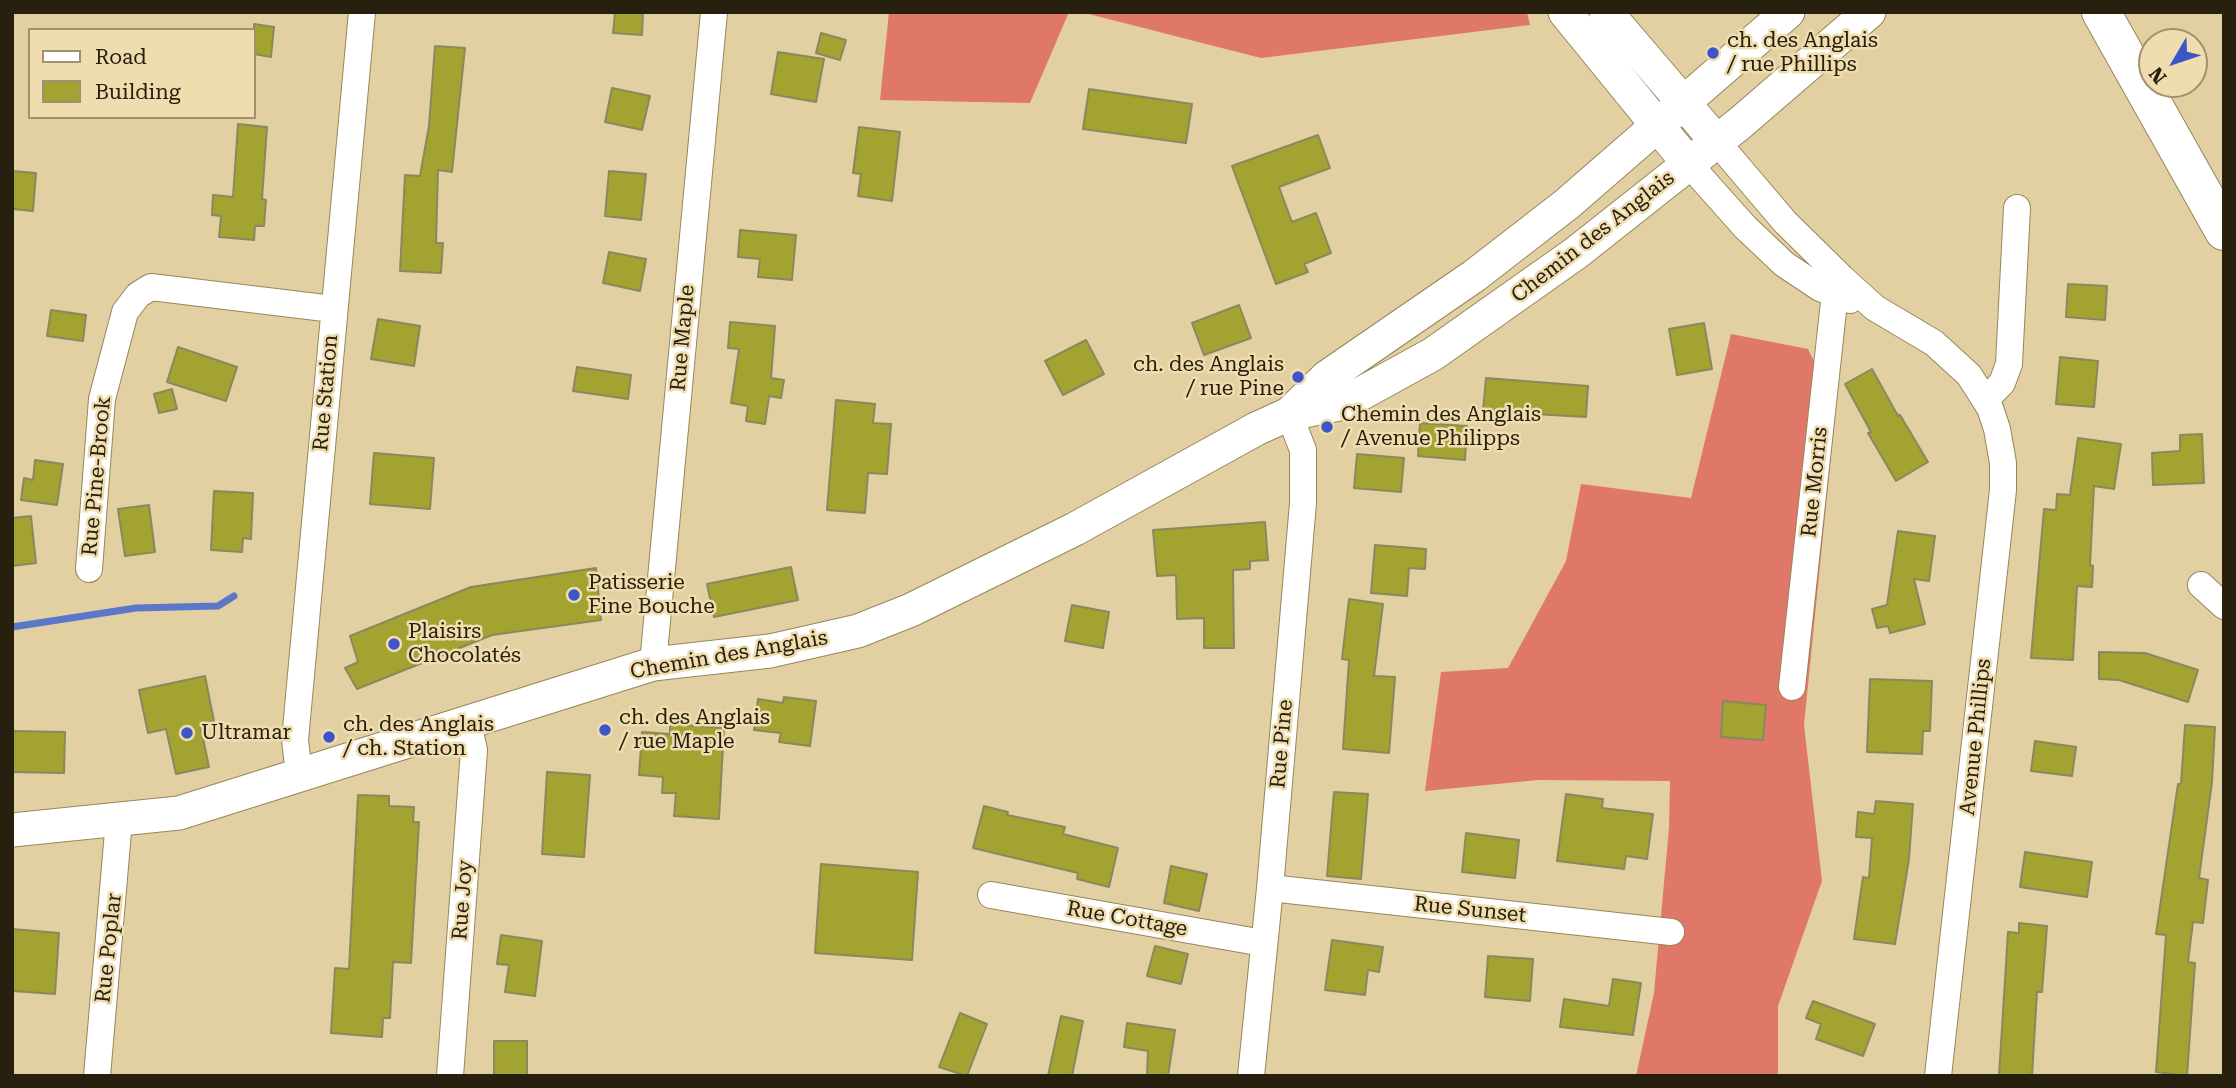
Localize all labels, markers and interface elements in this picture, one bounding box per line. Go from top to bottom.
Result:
legend [28,28,256,119]
place label: ch. des Anglais / rue Phillips [1727,28,1878,78]
north arrow [2138,28,2208,98]
text: Road [95,45,147,69]
marker: ch. des Anglais / rue Phillips [1705,45,1721,61]
text: N [2144,62,2171,88]
text: Building [95,80,181,104]
street label: Chemin des Anglais [1506,166,1680,308]
street label: Rue Maple [666,284,700,392]
street label: Rue Station [308,334,344,452]
place label: ch. des Anglais / rue Pine [1133,352,1284,402]
marker: ch. des Anglais / rue Pine [1290,369,1306,385]
street label: Rue Pine-Brook [77,395,117,557]
place label: Chemin des Anglais / Avenue Philipps [1341,402,1541,452]
marker: Chemin des Anglais / Avenue Philipps [1319,419,1335,435]
street label: Rue Morris [1797,426,1833,538]
place label: Patisserie Fine Bouche [588,570,715,620]
marker: Patisserie Fine Bouche [566,587,582,603]
place label: Plaisirs Chocolatés [408,619,521,669]
street label: Chemin des Anglais [628,625,830,685]
marker: Plaisirs Chocolatés [386,636,402,652]
street label: Avenue Phillips [1955,657,1997,817]
street label: Rue Pine [1266,698,1298,790]
place label: ch. des Anglais / rue Maple [619,705,770,755]
place label: ch. des Anglais / ch. Station [343,712,494,762]
place label: Ultramar [201,720,291,746]
marker: ch. des Anglais / rue Maple [597,722,613,738]
marker: Ultramar [179,725,195,741]
marker: ch. des Anglais / ch. Station [321,729,337,745]
street label: Rue Joy [448,859,478,941]
street label: Rue Poplar [91,892,127,1004]
street label: Rue Sunset [1412,892,1528,928]
street label: Rue Cottage [1065,896,1189,942]

